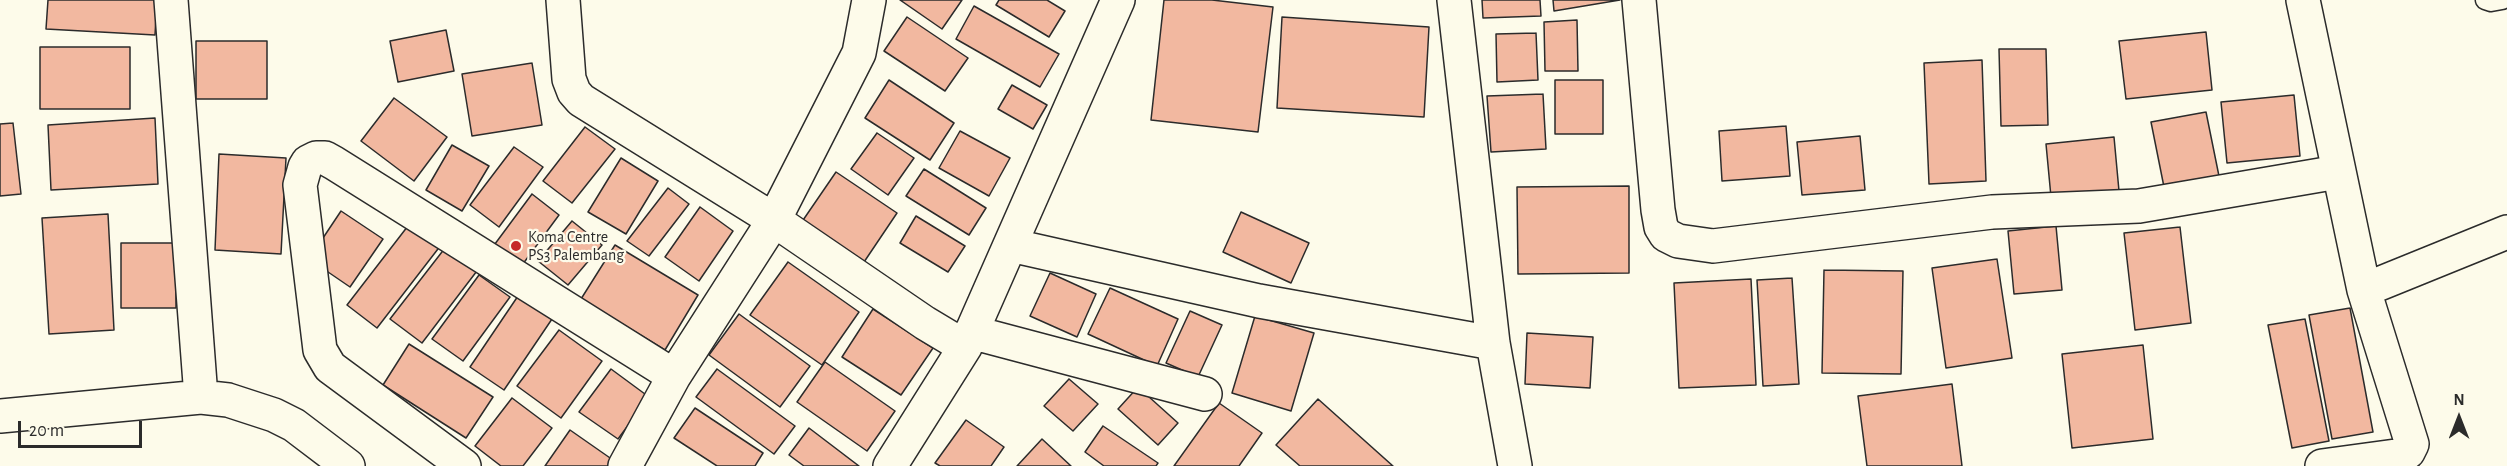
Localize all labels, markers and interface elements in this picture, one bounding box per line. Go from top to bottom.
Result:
place label: Koma Centre PS3 Palembang [528,227,624,265]
marker: Koma Centre PS3 Palembang [509,239,523,253]
north arrow [2429,388,2489,448]
text: N [2453,392,2465,408]
scale bar [21,409,146,447]
text: 20 m [29,422,64,440]

